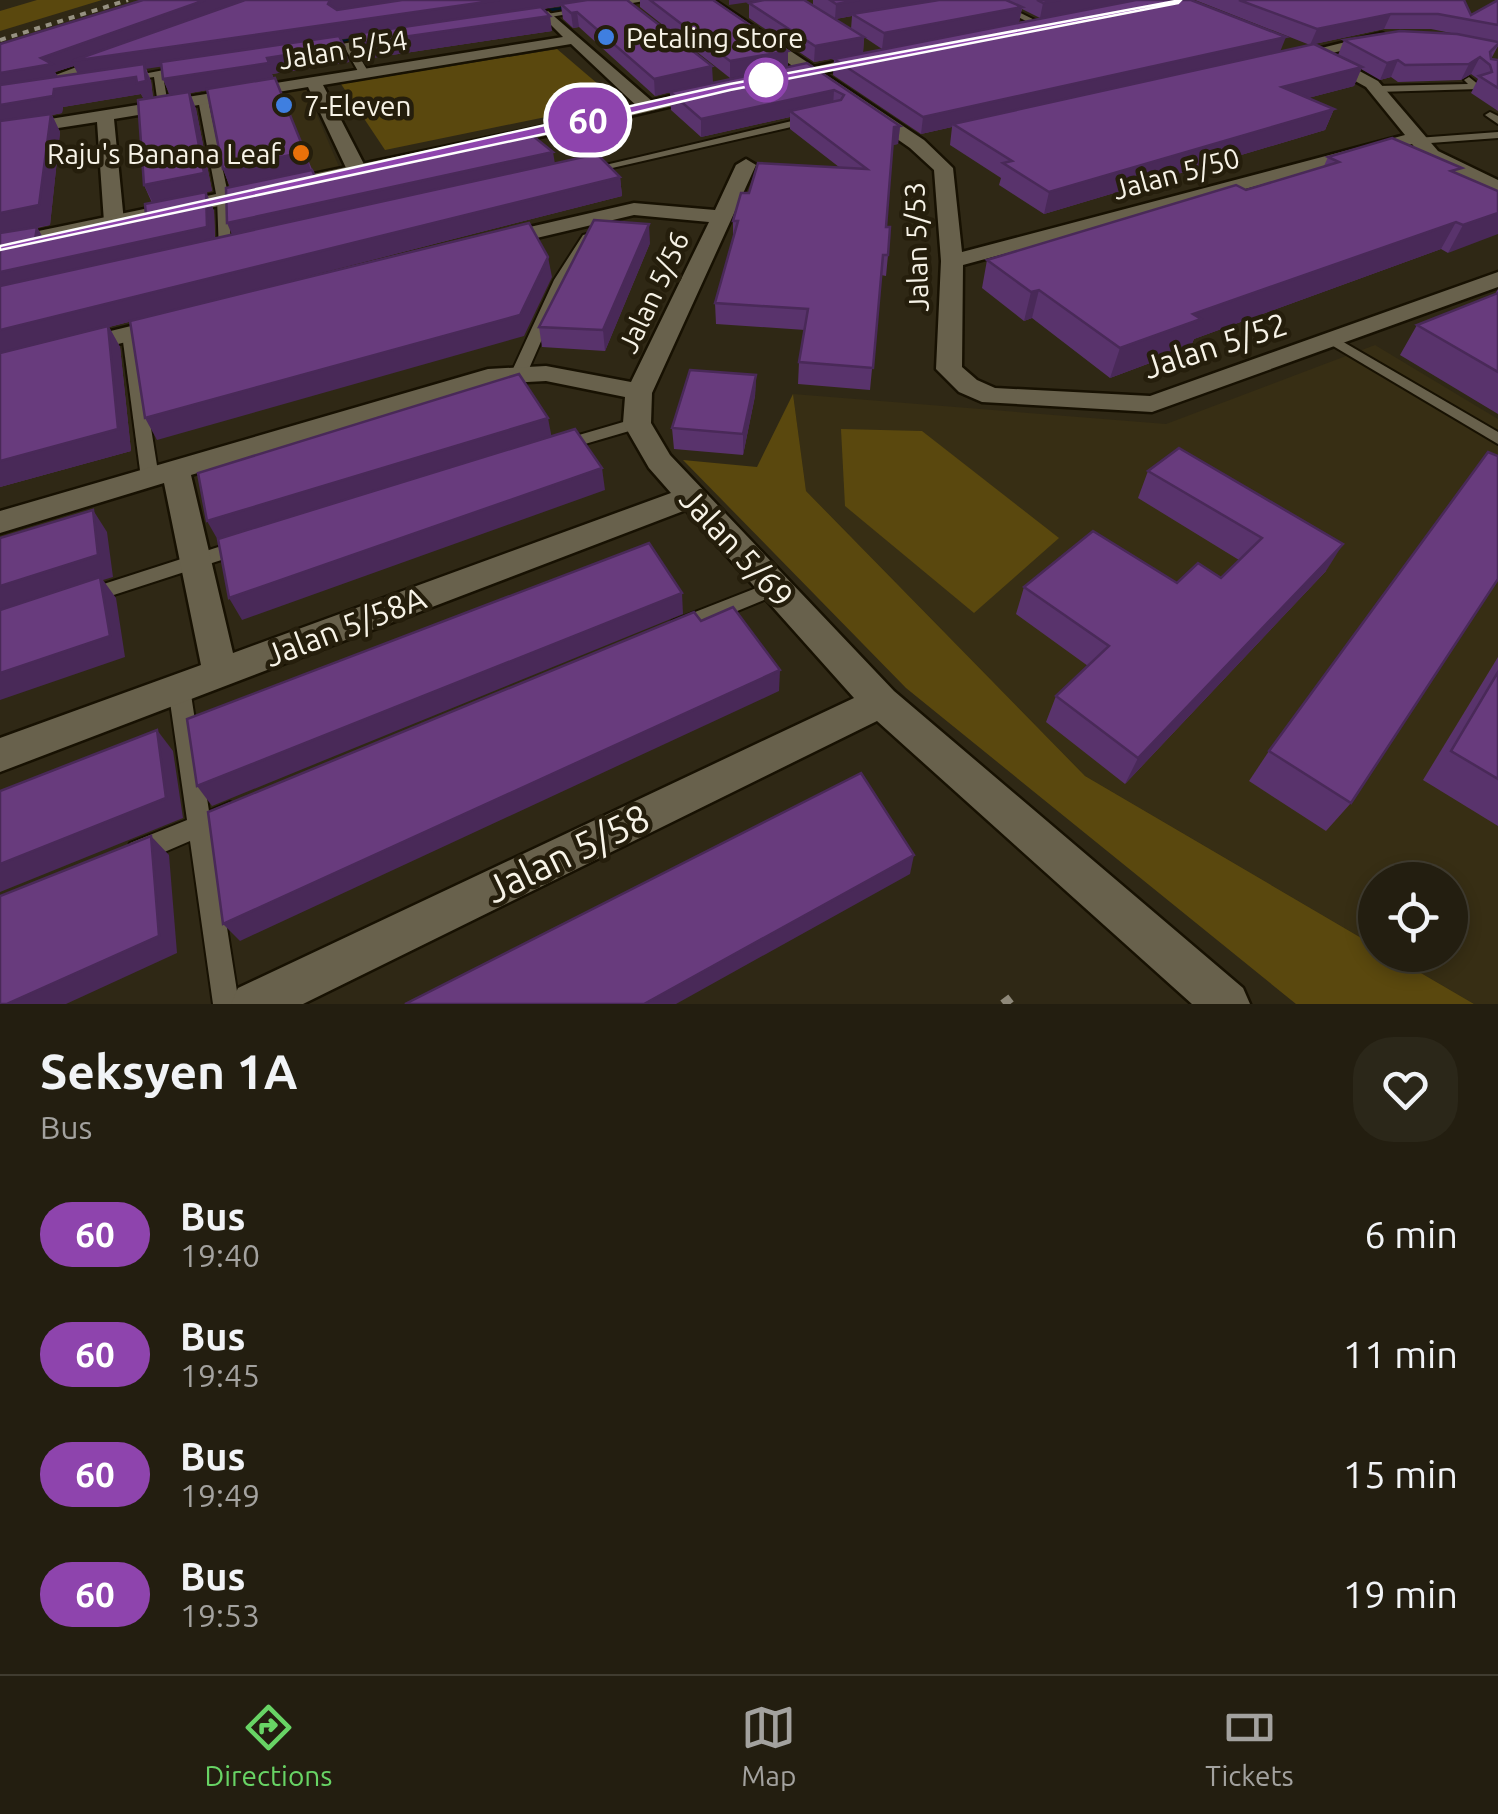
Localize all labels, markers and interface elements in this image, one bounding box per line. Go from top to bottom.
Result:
place label: Petaling Store [626,22,804,53]
street label: Jalan 5/54 [276,24,410,74]
marker: Petaling Store [595,26,617,48]
unlabelled marker [745,59,787,101]
line badge: 60 [543,88,633,152]
place label: 7-Eleven [304,90,411,121]
marker: 7-Eleven [273,94,295,116]
text: 60 [568,100,608,140]
place label: Raju's Banana Leaf [47,138,281,169]
street label: Jalan 5/50 [1109,141,1243,205]
marker: Raju's Banana Leaf [290,142,312,164]
street label: Jalan 5/53 [898,181,934,313]
street label: Jalan 5/56 [611,227,695,357]
street label: Jalan 5/52 [1139,305,1291,385]
street label: Jalan 5/69 [673,480,801,614]
street label: Jalan 5/58A [259,579,431,673]
street label: Jalan 5/58 [478,795,656,911]
map controls [1358,862,1468,972]
button: locate [1358,862,1468,972]
button: heart [1353,1037,1458,1142]
text: Seksyen 1A [40,1044,297,1098]
text: Bus [40,1109,92,1145]
text: Bus [180,1195,245,1237]
text: 6 min [1364,1213,1458,1255]
text: 60 [75,1214,115,1254]
text: 19:40 [180,1237,260,1273]
text: Bus [180,1315,245,1357]
text: 11 min [1343,1333,1458,1375]
text: 60 [75,1334,115,1374]
text: 19:45 [180,1357,260,1393]
text: Bus [180,1435,245,1477]
text: 15 min [1343,1453,1458,1495]
text: 60 [75,1454,115,1494]
text: 19:49 [180,1477,260,1513]
text: Bus [180,1555,245,1597]
text: 19 min [1343,1573,1458,1615]
text: 60 [75,1574,115,1614]
text: 19:53 [180,1597,260,1633]
tab: Directions [204,1700,332,1791]
tab: Map [741,1700,796,1791]
tab: Tickets [1205,1700,1294,1791]

